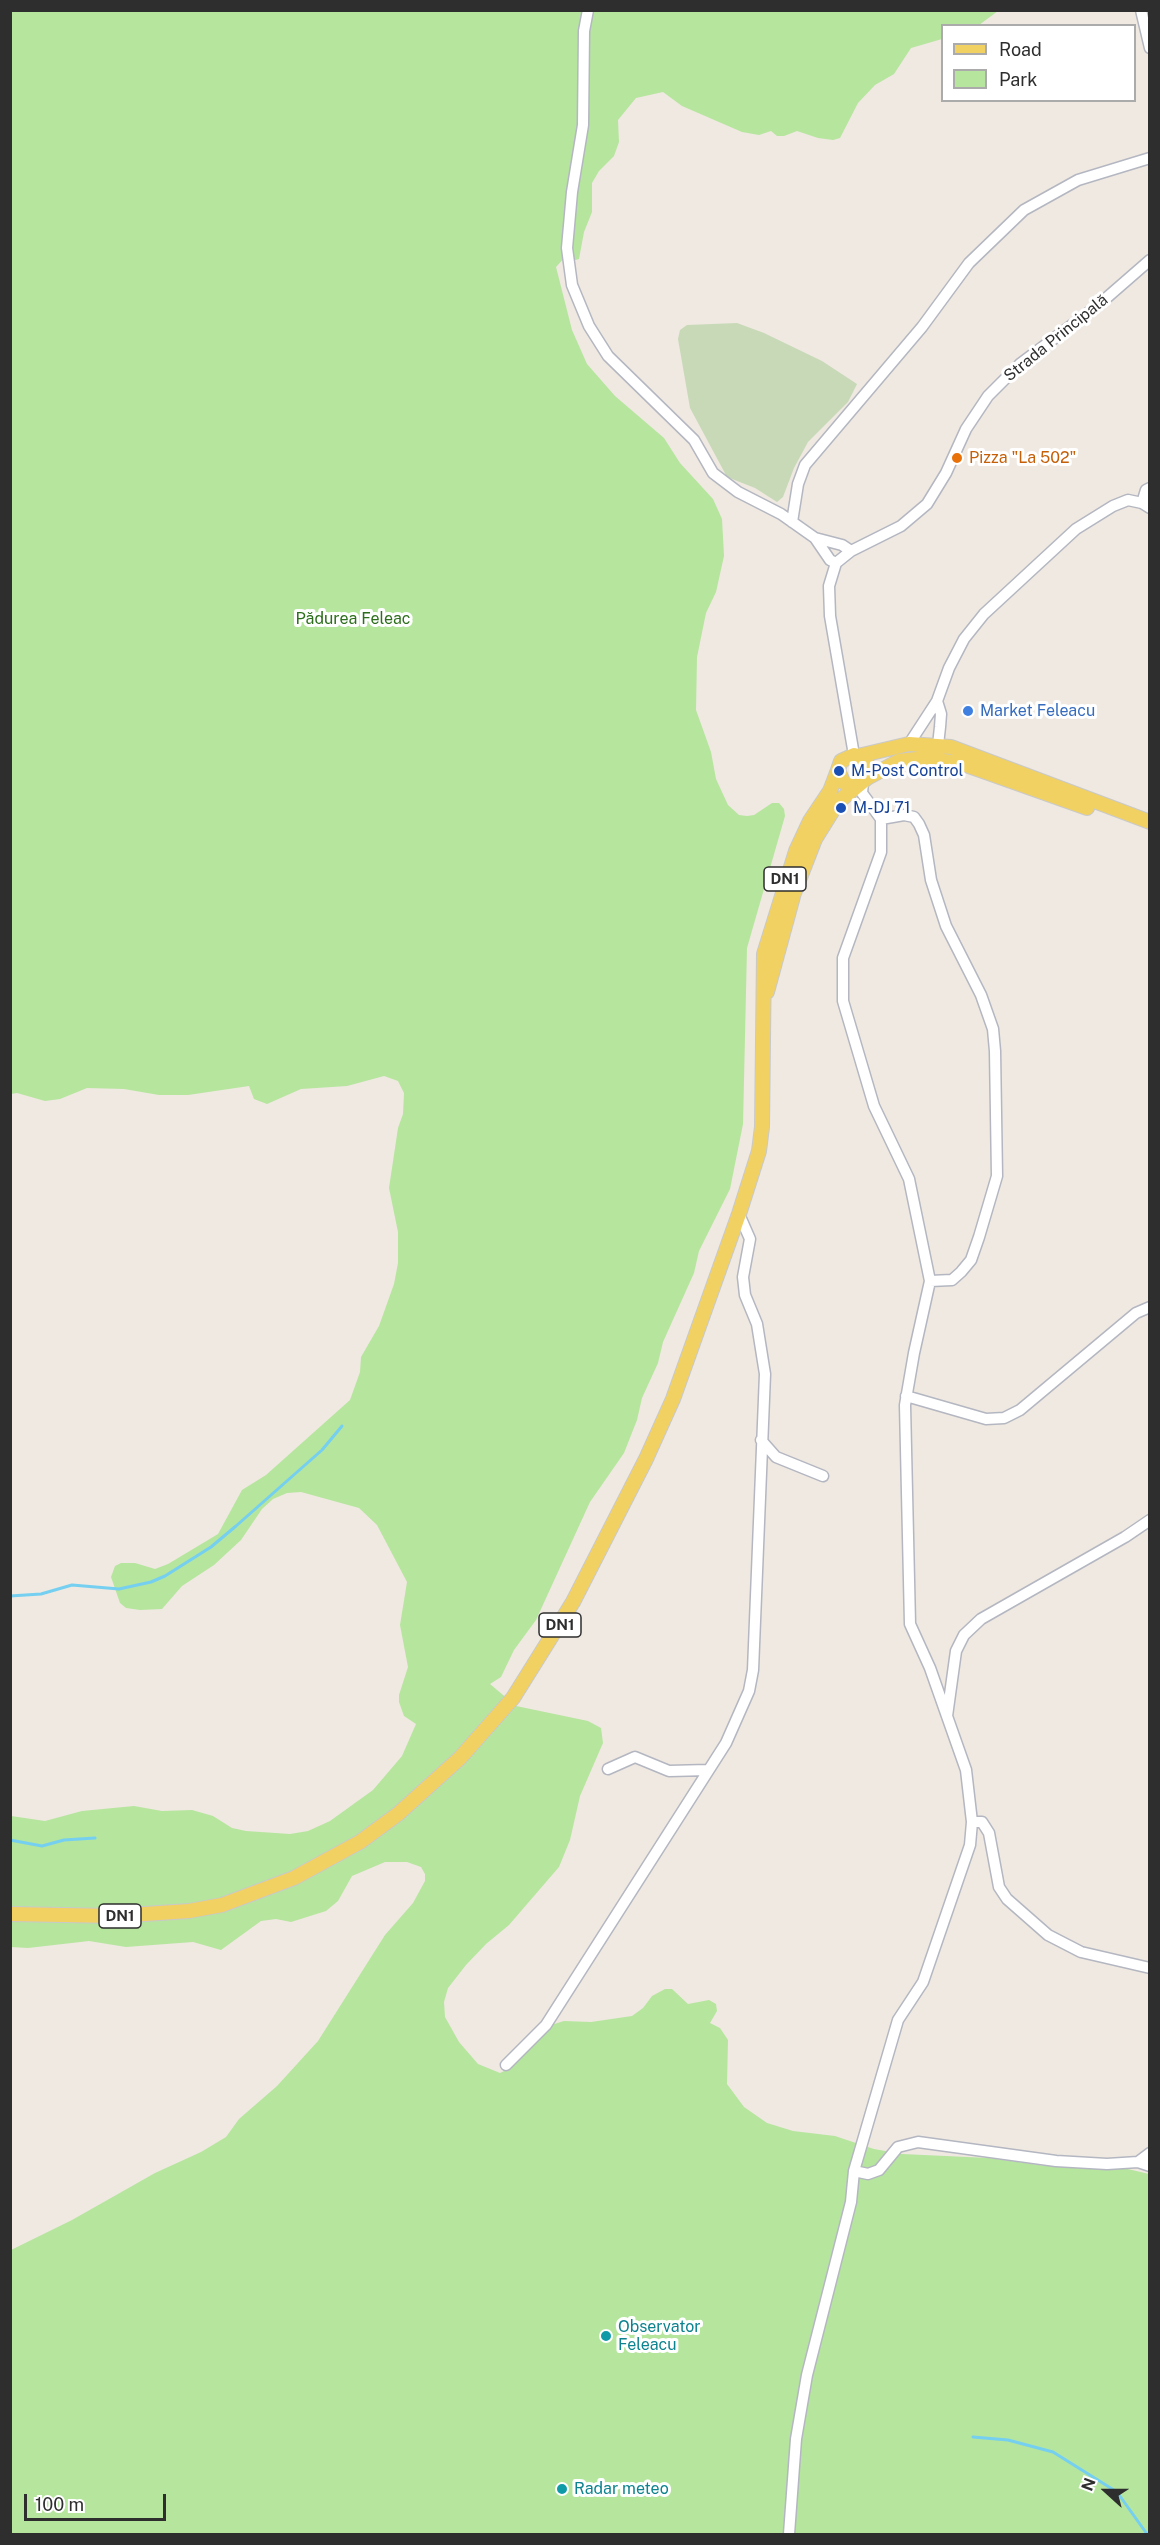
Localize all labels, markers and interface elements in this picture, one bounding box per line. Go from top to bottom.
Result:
legend [941,24,1136,102]
text: Road [999,39,1042,60]
text: Park [999,69,1037,90]
street label: Strada Principală [1000,290,1112,386]
place label: Pizza "La 502" [969,448,1076,468]
marker: Pizza "La 502" [950,451,964,465]
park label: Pădurea Feleac [296,609,410,629]
place label: Market Feleacu [980,701,1095,721]
marker: Market Feleacu [961,704,975,718]
place label: M-Post Control [851,761,963,781]
marker: M-Post Control [832,764,846,778]
place label: M-DJ 71 [853,798,911,818]
marker: M-DJ 71 [834,801,848,815]
road number: DN1 [764,867,806,891]
road number: DN1 [539,1613,581,1637]
road number: DN1 [99,1904,141,1928]
place label: Observator Feleacu [618,2317,700,2355]
marker: Observator Feleacu [599,2329,613,2343]
north arrow [1076,2461,1136,2521]
text: N [1078,2475,1100,2494]
place label: Radar meteo [574,2479,669,2499]
scale bar [27,2482,170,2520]
marker: Radar meteo [555,2482,569,2496]
text: 100 m [35,2494,84,2515]

